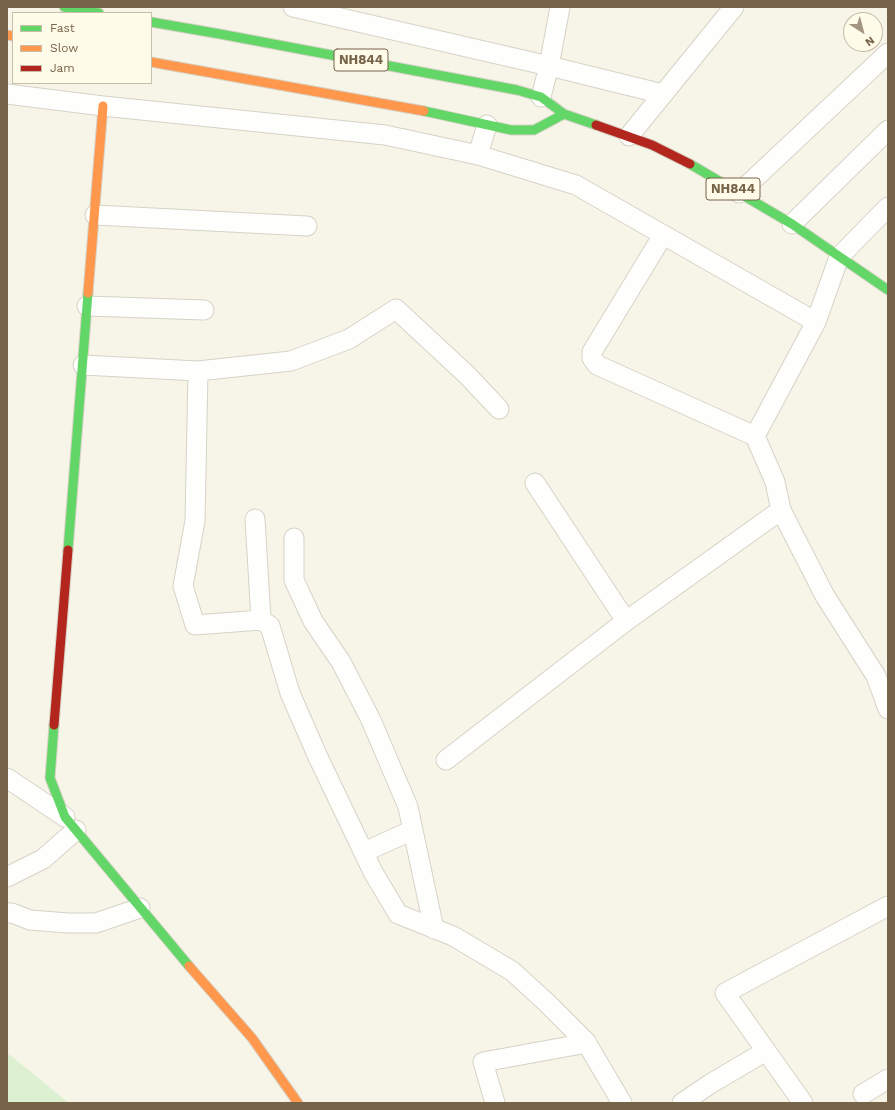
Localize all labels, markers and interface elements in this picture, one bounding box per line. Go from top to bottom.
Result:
legend [12,12,152,84]
north arrow [843,12,883,52]
text: Fast [50,21,75,35]
text: N [863,34,877,49]
text: Slow [50,41,78,55]
road number: NH844 [334,49,388,71]
text: Jam [50,61,75,75]
road number: NH844 [706,178,760,200]

